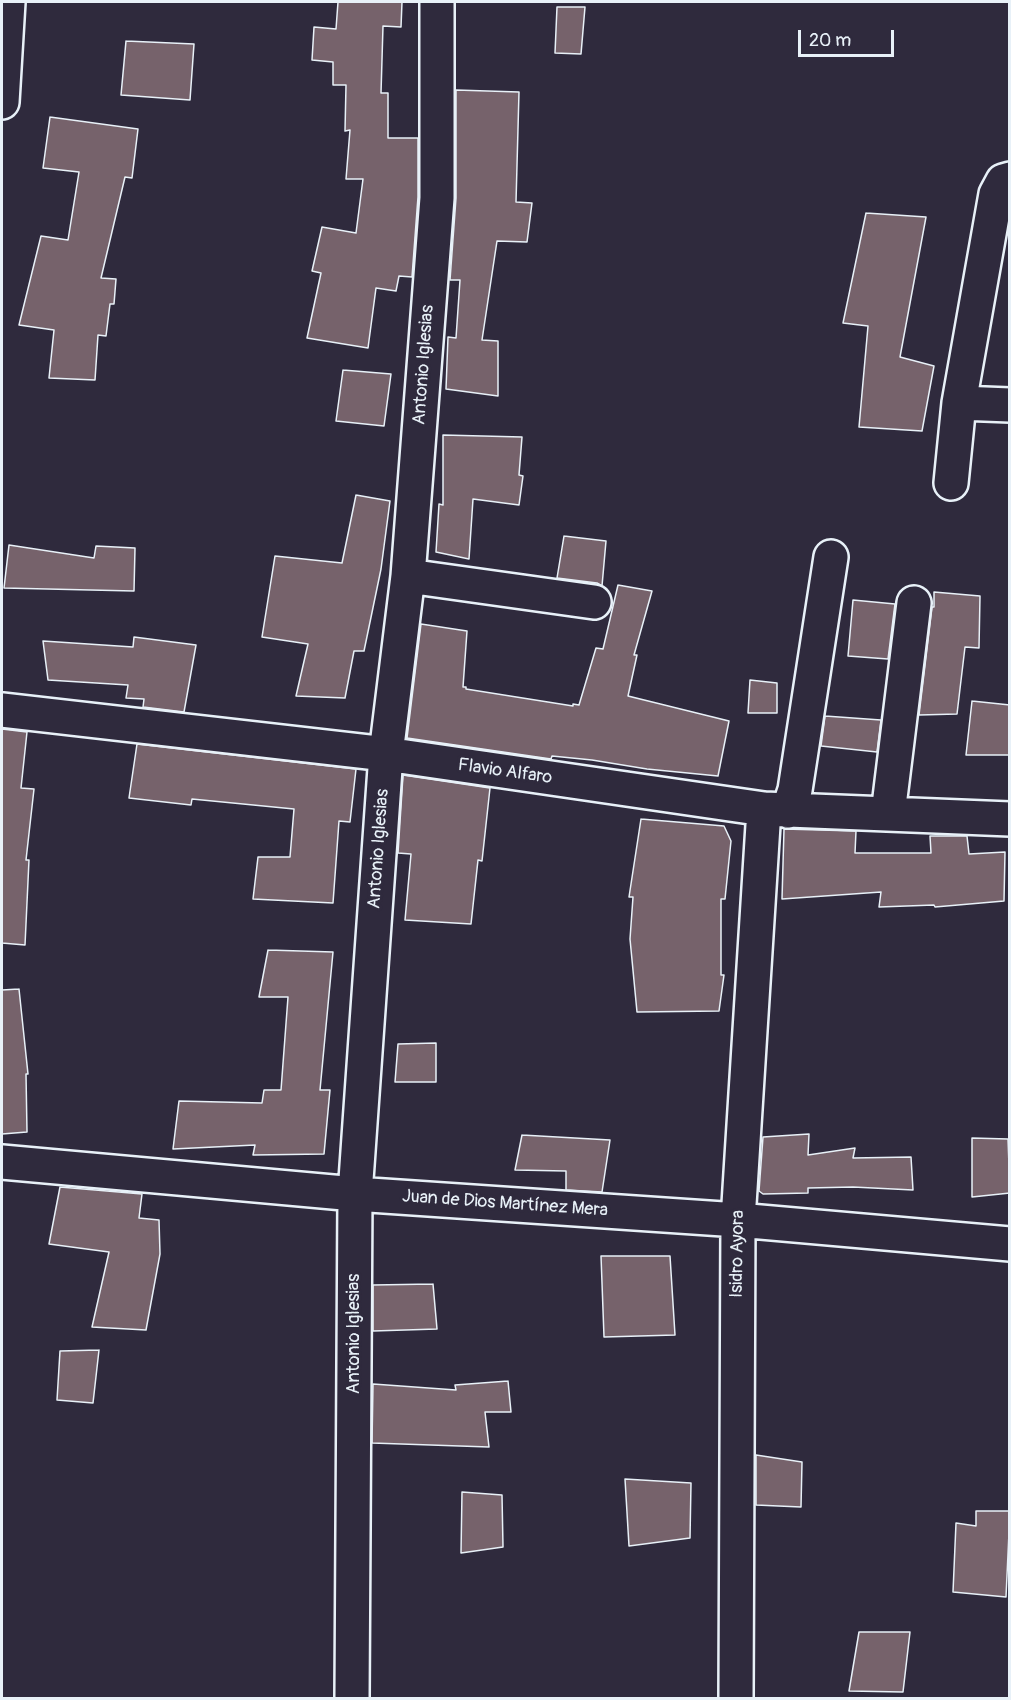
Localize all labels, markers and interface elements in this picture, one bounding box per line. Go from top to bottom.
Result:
scale bar [801,18,897,56]
text: 20 m [809,29,851,52]
street label: Antonio Iglesias [409,304,439,426]
street label: Flavio Alfaro [456,755,554,789]
street label: Antonio Iglesias [364,788,394,910]
street label: Juan de Dios Martínez Mera [401,1186,609,1222]
street label: Isidro Ayora [726,1210,750,1298]
street label: Antonio Iglesias [343,1274,365,1394]

